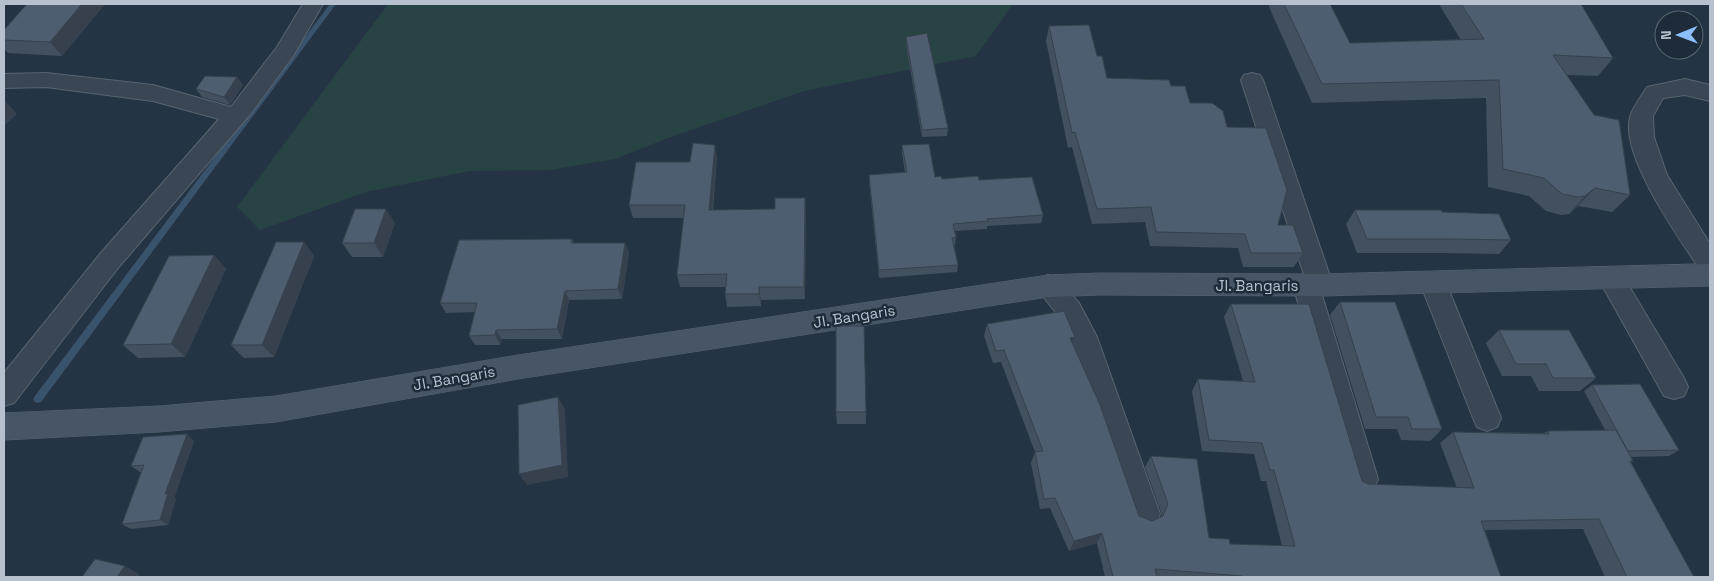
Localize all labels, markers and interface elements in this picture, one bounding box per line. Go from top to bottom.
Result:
north arrow [1654,10,1704,60]
text: N [1657,30,1675,40]
street label: Jl. Bangaris [1216,276,1299,295]
street label: Jl. Bangaris [812,300,897,332]
street label: Jl. Bangaris [411,361,497,395]

